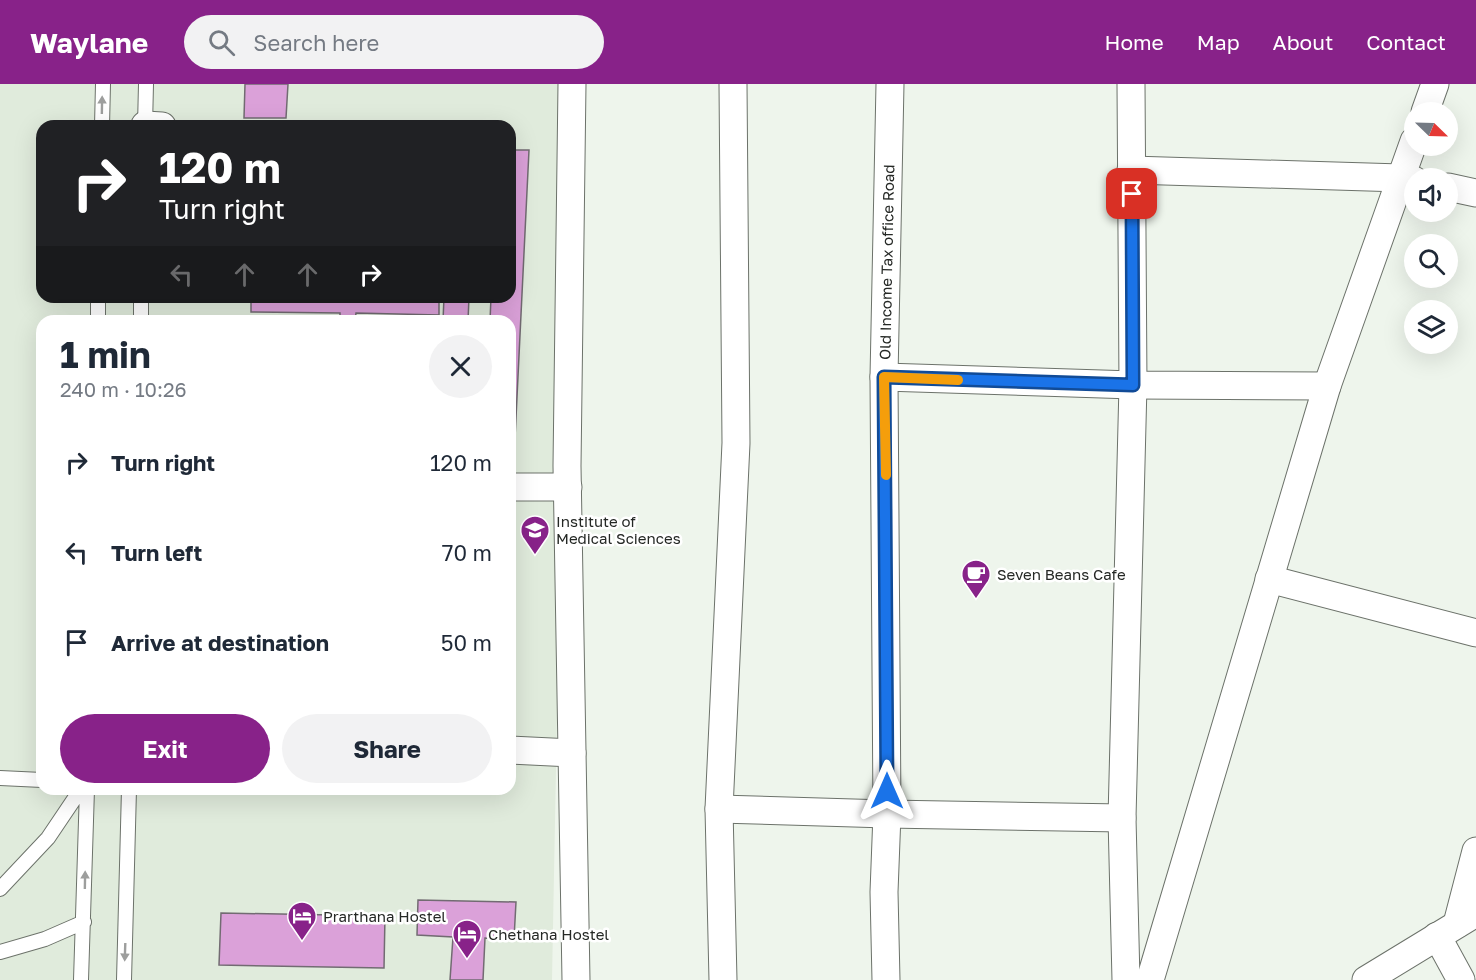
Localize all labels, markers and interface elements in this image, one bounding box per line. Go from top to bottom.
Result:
search box [184,15,604,69]
text: Waylane [30,26,148,59]
icon: search [205,26,238,59]
text: Search here [253,29,379,56]
text: Home [1104,29,1164,55]
text: Map [1197,29,1240,55]
text: About [1273,29,1333,55]
text: Contact [1366,29,1446,55]
one-way arrow [98,95,107,114]
north arrow [1404,102,1458,156]
map controls [1404,102,1458,354]
text: 120 m [159,142,281,192]
icon: right [60,144,138,222]
street label: Old Income Tax office Road [875,164,897,360]
pin [1106,168,1157,219]
button: sound [1404,168,1458,222]
icon: arrive [1115,177,1148,210]
text: Turn right [159,193,285,225]
button: search [1404,234,1458,288]
icon: left [165,258,198,291]
icon: ahead [228,258,261,291]
icon: ahead [291,258,324,291]
icon: right [354,258,387,291]
button: layers [1404,300,1458,354]
text: 1 min [60,333,151,376]
button: close [429,335,492,398]
text: 240 m · 10:26 [60,377,187,401]
icon: right [60,446,93,479]
text: Turn right [111,449,215,476]
text: 120 m [430,449,492,476]
place label: Institute of Medical Sciences [556,512,681,547]
school or university icon: Institute of Medical Sciences [519,514,551,556]
icon: left [60,536,93,569]
text: Turn left [111,539,202,566]
text: 70 m [442,539,492,566]
cafe icon: Seven Beans Cafe [960,558,992,600]
place label: Seven Beans Cafe [997,565,1126,583]
icon: arrive [60,626,93,659]
text: Arrive at destination [111,629,329,656]
text: 50 m [441,629,492,656]
button: Exit [60,714,270,783]
button: Share [282,714,492,783]
position arrow [855,759,919,823]
one-way arrow [80,870,90,889]
hotel icon: Prarthana Hostel [286,900,318,942]
place label: Prarthana Hostel [323,907,446,925]
hotel icon: Chethana Hostel [451,918,483,960]
place label: Chethana Hostel [488,925,609,943]
one-way arrow [120,943,130,962]

